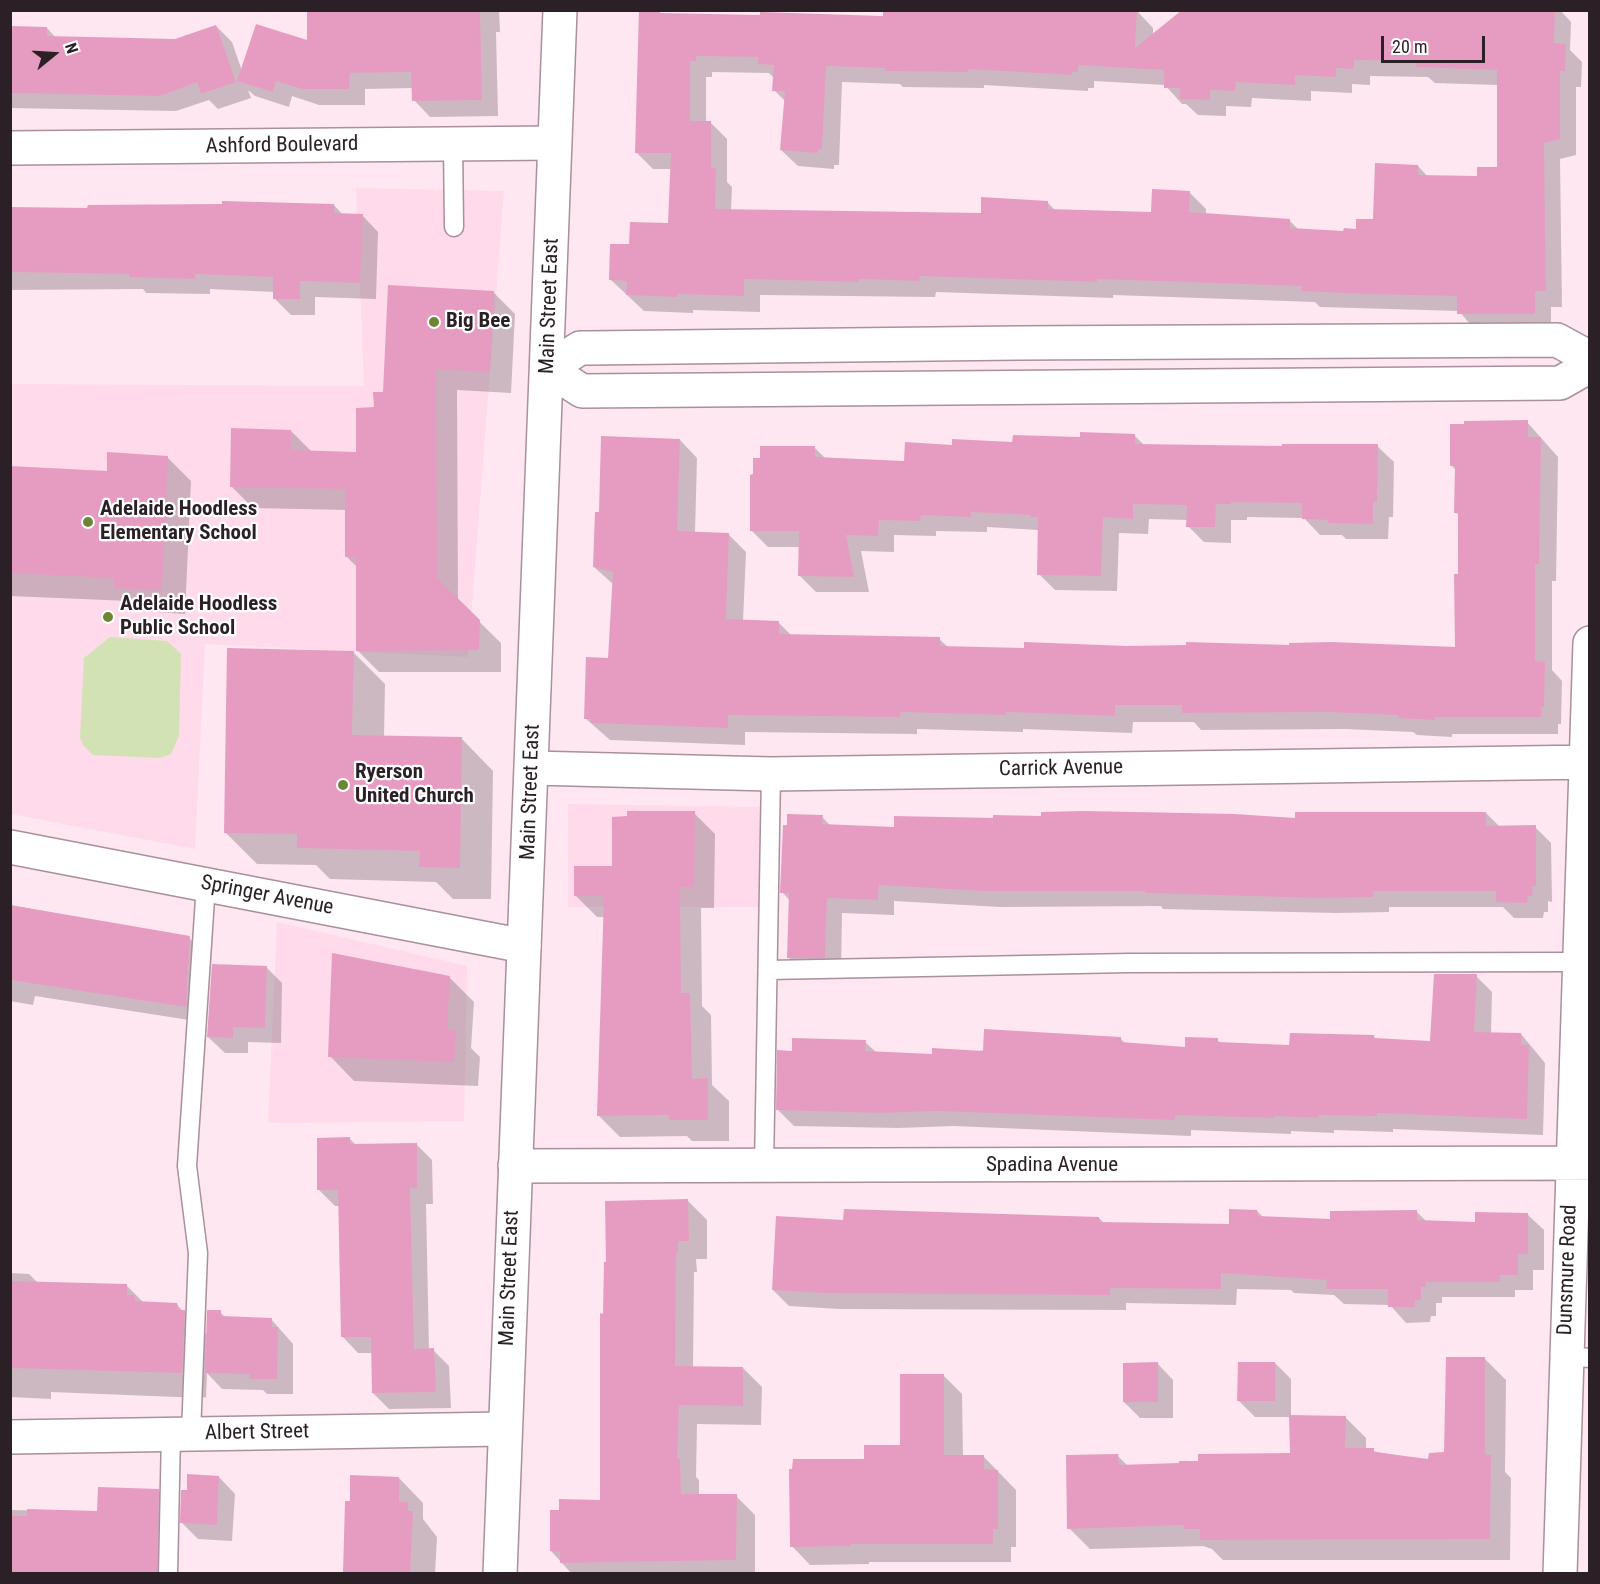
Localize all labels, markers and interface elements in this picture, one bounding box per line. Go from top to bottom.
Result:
north arrow [24,24,84,84]
scale bar [1384,24,1488,62]
text: 20 m [1392,36,1427,57]
text: N [61,41,82,56]
street label: Ashford Boulevard [205,132,359,160]
street label: Main Street East [535,238,565,374]
place label: Big Bee [446,309,510,335]
marker: Big Bee [427,315,441,329]
place label: Adelaide Hoodless Elementary School [100,497,257,547]
marker: Adelaide Hoodless Elementary School [81,515,95,529]
place label: Adelaide Hoodless Public School [120,592,277,642]
marker: Adelaide Hoodless Public School [101,610,115,624]
street label: Main Street East [516,724,546,860]
street label: Carrick Avenue [999,755,1123,783]
place label: Ryerson United Church [355,760,474,810]
marker: Ryerson United Church [336,778,350,792]
street label: Springer Avenue [199,871,335,921]
street label: Spadina Avenue [986,1153,1118,1179]
street label: Dunsmure Road [1553,1204,1583,1336]
street label: Main Street East [495,1210,525,1346]
street label: Albert Street [205,1419,309,1447]

